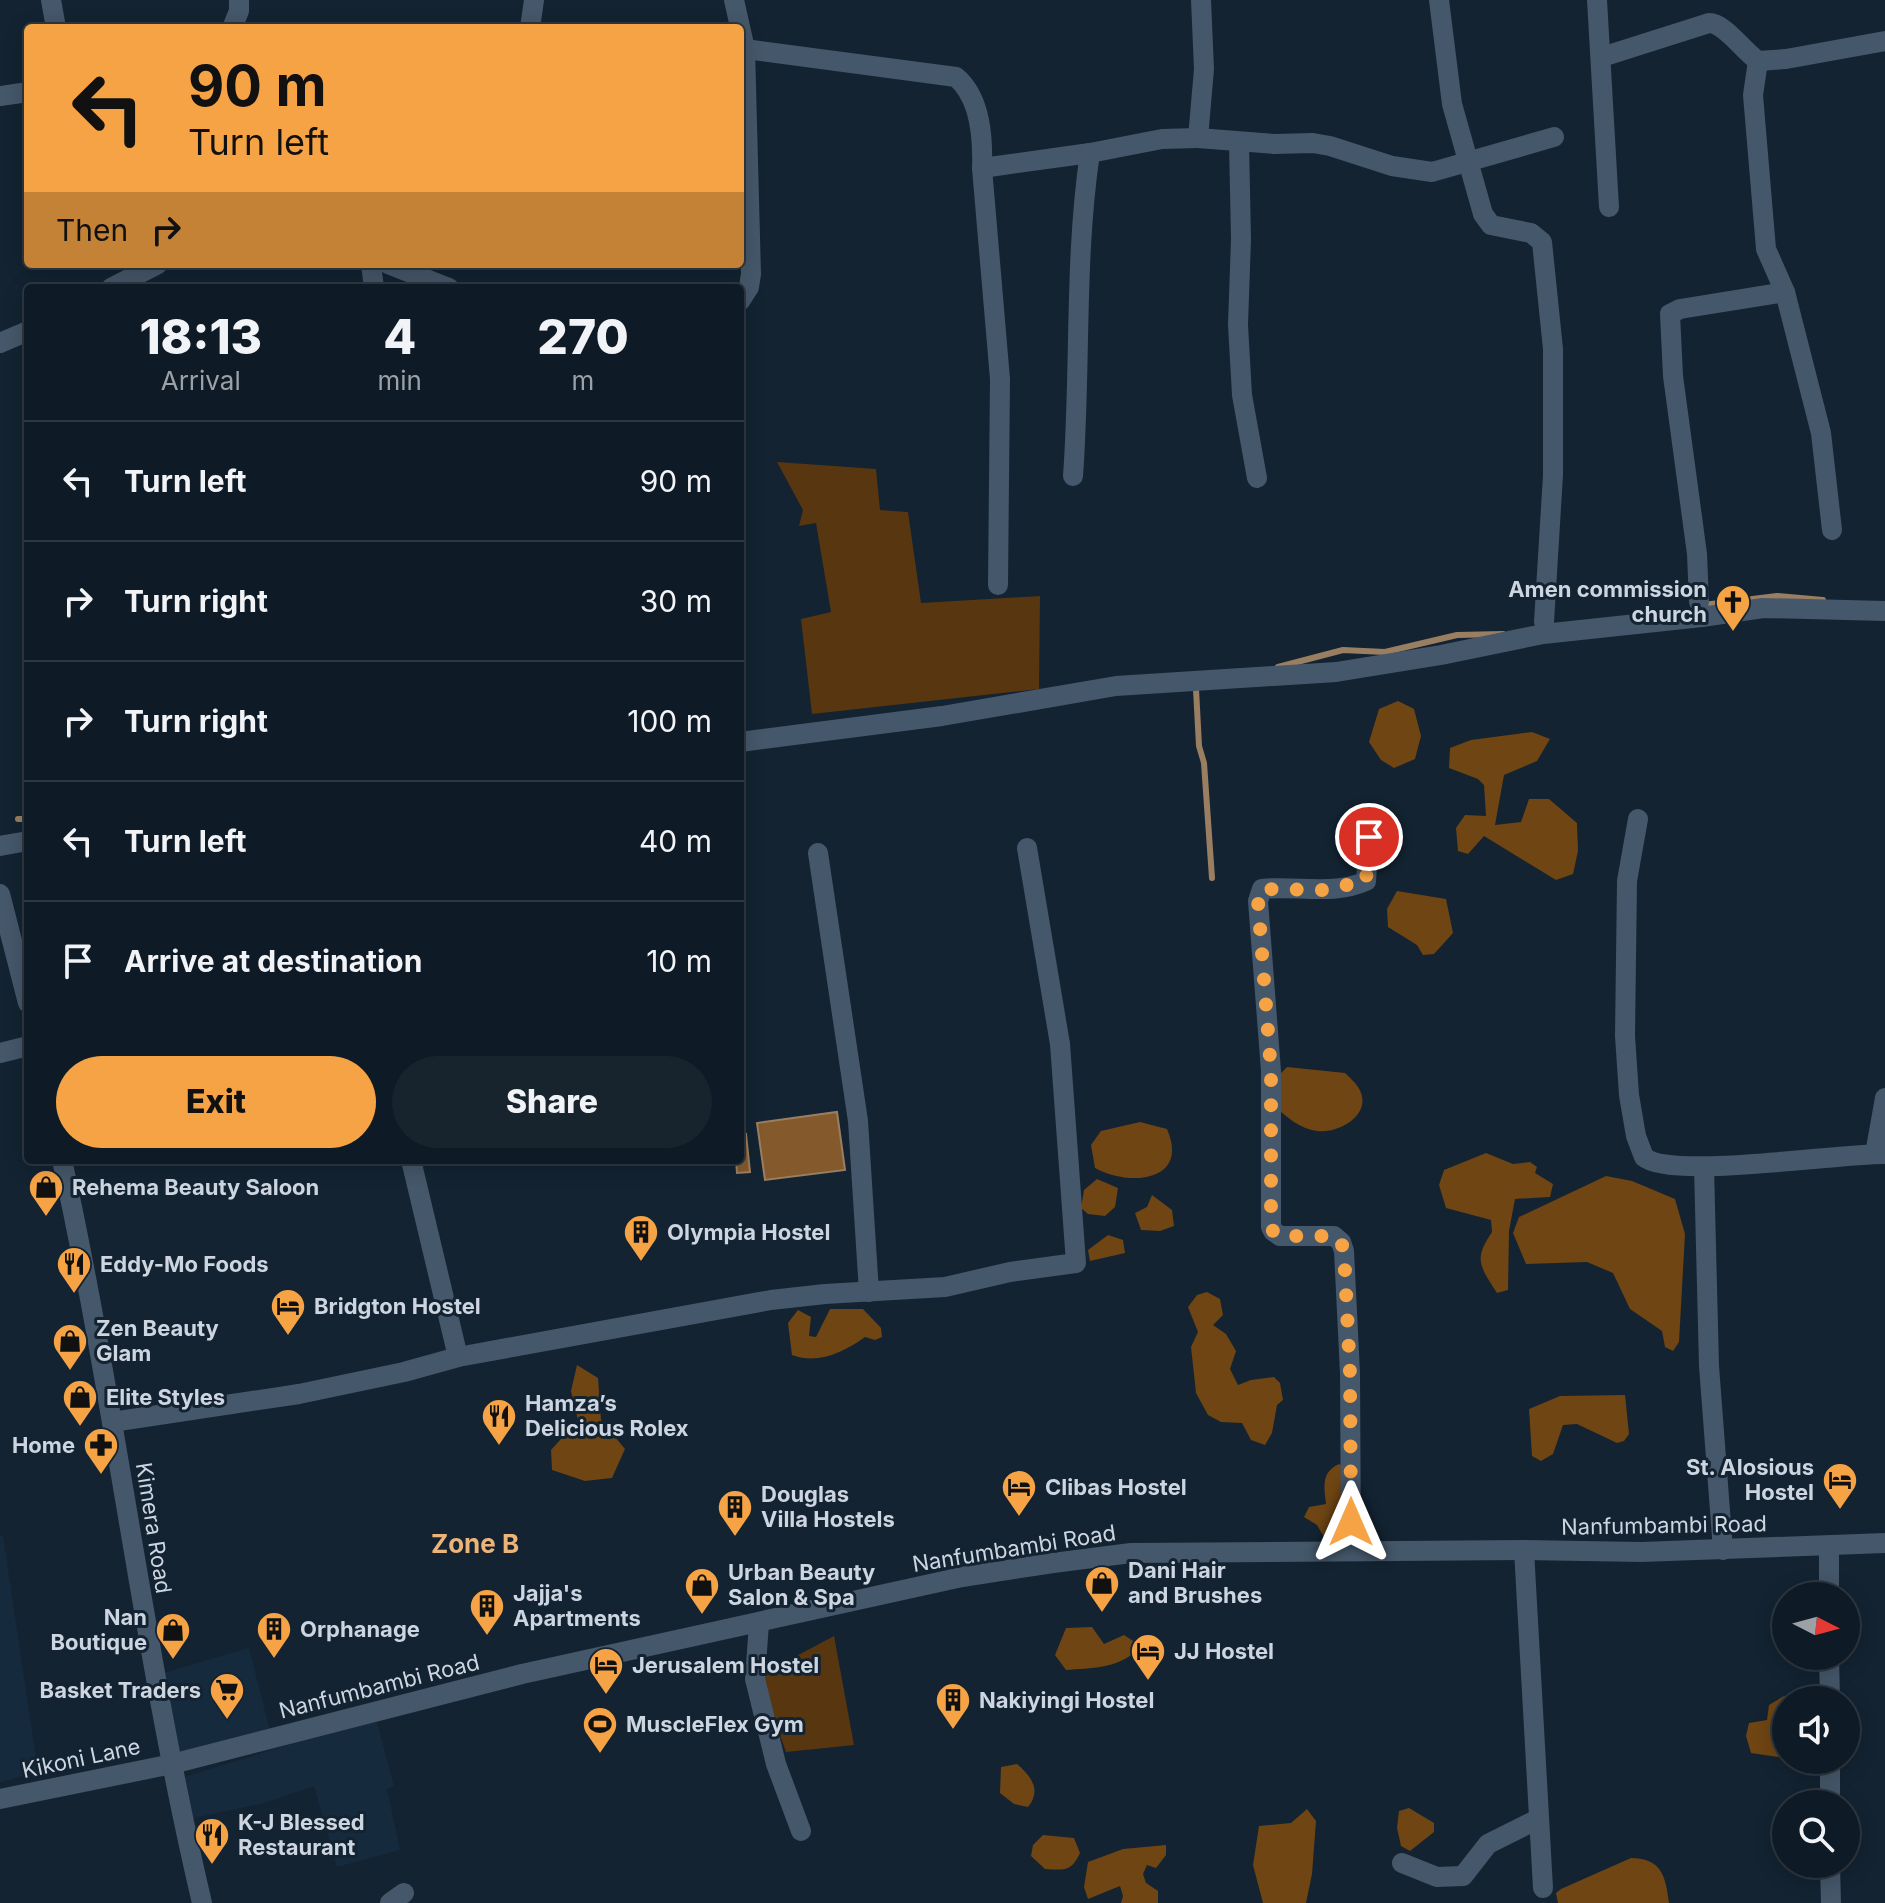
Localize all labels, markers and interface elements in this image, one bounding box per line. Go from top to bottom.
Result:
text: 90 m [188,52,327,120]
icon: left [56,56,160,160]
text: Turn left [188,120,329,164]
icon: right [144,208,188,252]
text: Then [56,212,128,248]
text: 18:13 [139,307,262,366]
text: 4 [383,307,416,366]
text: 270 [537,307,629,366]
text: Arrival [161,365,241,396]
text: min [377,365,422,396]
text: m [572,365,594,396]
icon: left [56,459,100,503]
text: Turn left [124,463,246,499]
text: 90 m [640,463,712,499]
place label: Amen commission church [1508,576,1707,627]
icon: right [56,579,100,623]
text: Turn right [124,583,268,619]
text: 30 m [640,583,712,619]
church icon: Amen commission church [1714,583,1752,633]
icon: right [56,699,100,743]
text: Turn right [124,703,268,739]
text: 100 m [627,703,712,739]
pin [1335,803,1403,871]
icon: arrive [1347,815,1391,859]
icon: left [56,819,100,863]
text: Turn left [124,823,246,859]
text: 40 m [639,823,712,859]
icon: arrive [56,939,100,983]
text: Arrive at destination [124,943,422,979]
text: 10 m [646,943,712,979]
button: Exit [56,1056,376,1148]
button: Share [392,1056,712,1148]
shop icon: Rehema Beauty Saloon [27,1168,65,1218]
place label: Rehema Beauty Saloon [72,1174,319,1200]
building icon: Olympia Hostel [622,1213,660,1263]
place label: Olympia Hostel [667,1219,830,1245]
restaurant icon: Eddy-Mo Foods [55,1245,93,1295]
place label: Eddy-Mo Foods [100,1251,269,1277]
hotel icon: Bridgton Hostel [269,1287,307,1337]
place label: Bridgton Hostel [314,1293,481,1319]
place label: Zen Beauty Glam [96,1315,219,1366]
shop icon: Zen Beauty Glam [51,1322,89,1372]
shop icon: Elite Styles [61,1378,99,1428]
place label: Elite Styles [106,1384,225,1410]
place label: Hamza’s Delicious Rolex [525,1390,689,1441]
restaurant icon: Hamza’s Delicious Rolex [480,1397,518,1447]
pharmacy icon: Home [82,1426,120,1476]
place label: Home [12,1432,75,1458]
place label: St. Alosious Hostel [1686,1454,1814,1505]
street label: Kimera Road [131,1461,177,1595]
hotel icon: St. Alosious Hostel [1821,1461,1859,1511]
hotel icon: Clibas Hostel [1000,1468,1038,1518]
place label: Clibas Hostel [1045,1474,1187,1500]
position arrow [1309,1480,1393,1564]
place label: Douglas Villa Hostels [761,1481,895,1532]
building icon: Douglas Villa Hostels [716,1488,754,1538]
street label: Nanfumbambi Road [1561,1510,1767,1540]
street label: Nanfumbambi Road [910,1519,1118,1577]
district label: Zone B [431,1528,519,1559]
place label: Dani Hair and Brushes [1128,1557,1262,1608]
place label: Urban Beauty Salon & Spa [728,1559,875,1610]
shop icon: Dani Hair and Brushes [1083,1564,1121,1614]
shop icon: Urban Beauty Salon & Spa [683,1566,721,1616]
place label: Jajja's Apartments [513,1580,641,1631]
north arrow [1772,1582,1860,1670]
map controls [1772,1582,1860,1878]
building icon: Jajja's Apartments [468,1587,506,1637]
place label: Nan Boutique [51,1604,147,1655]
building icon: Orphanage [255,1610,293,1660]
shop icon: Nan Boutique [154,1611,192,1661]
place label: Orphanage [300,1616,420,1642]
hotel icon: JJ Hostel [1129,1632,1167,1682]
place label: JJ Hostel [1174,1638,1274,1664]
hotel icon: Jerusalem Hostel [587,1646,625,1696]
street label: Nanfumbambi Road [276,1649,482,1723]
place label: Jerusalem Hostel [632,1652,819,1678]
supermarket icon: Basket Traders [208,1671,246,1721]
place label: Basket Traders [40,1677,201,1703]
building icon: Nakiyingi Hostel [934,1681,972,1731]
button: sound [1772,1686,1860,1774]
place label: Nakiyingi Hostel [979,1687,1154,1713]
sports icon: MuscleFlex Gym [581,1705,619,1755]
place label: MuscleFlex Gym [626,1711,804,1737]
street label: Kikoni Lane [19,1733,143,1783]
button: search [1772,1790,1860,1878]
place label: K-J Blessed Restaurant [238,1809,365,1860]
restaurant icon: K-J Blessed Restaurant [193,1816,231,1866]

